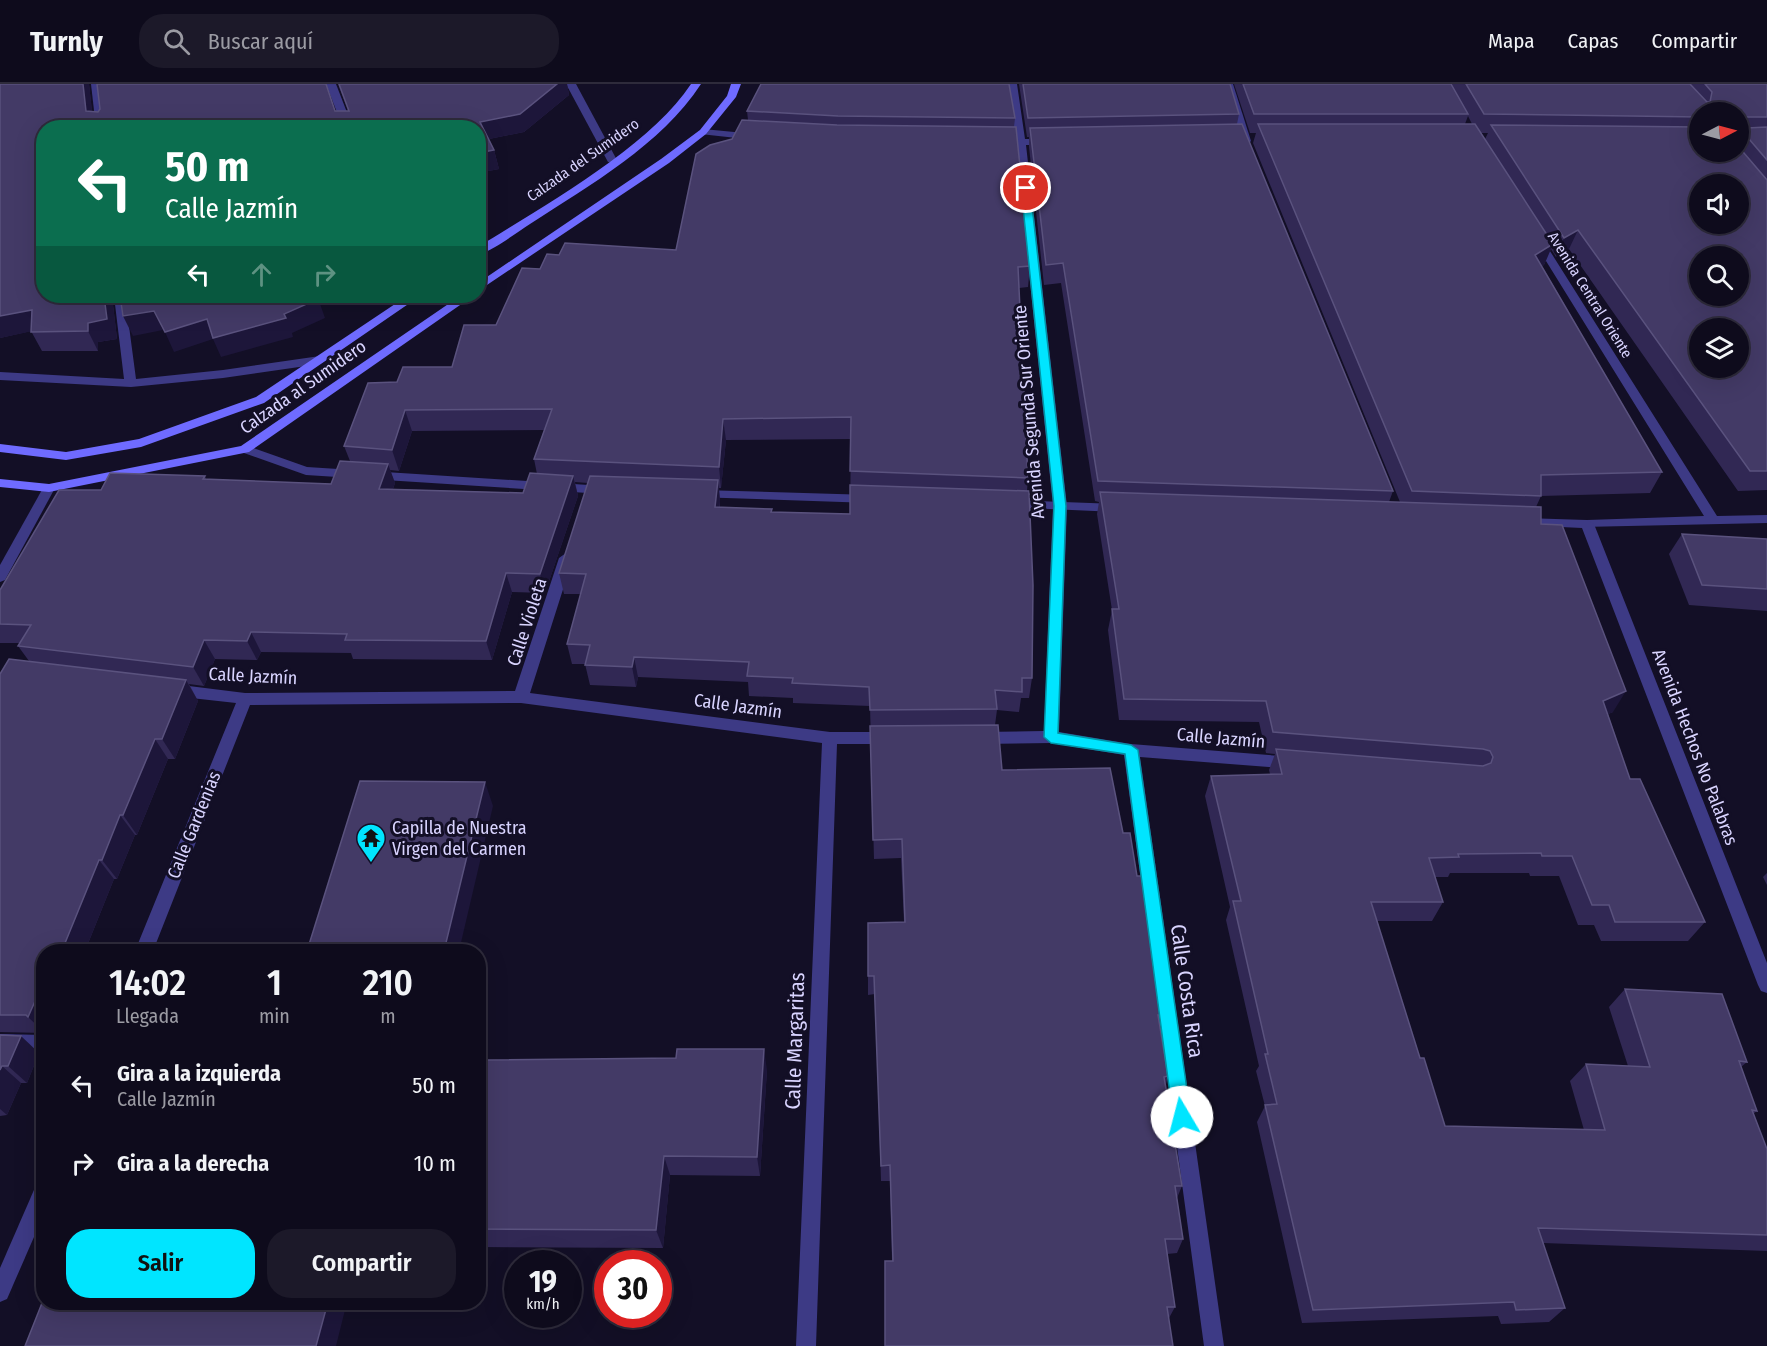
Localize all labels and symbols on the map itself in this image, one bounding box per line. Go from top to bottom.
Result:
north arrow [1689,102,1749,162]
street label: Calzada del Sumidero [524,115,643,205]
pin [1000,162,1051,213]
street label: Avenida Central Oriente [1544,229,1636,361]
street label: Avenida Segunda Sur Oriente [1009,304,1049,520]
street label: Calzada al Sumidero [236,335,370,439]
street label: Calle Violeta [502,575,552,669]
street label: Avenida Hechos No Palabras [1647,646,1743,848]
street label: Calle Jazmín [208,663,298,689]
street label: Calle Jazmín [692,689,784,723]
street label: Calle Jazmín [1176,723,1266,753]
street label: Calle Gardenias [162,768,226,882]
place label: Capilla de Nuestra Virgen del Carmen [392,817,527,860]
temple icon: Capilla de Nuestra Virgen del Carmen [355,822,387,864]
street label: Calle Costa Rica [1165,922,1209,1060]
street label: Calle Margaritas [780,972,810,1110]
position arrow [1150,1085,1214,1149]
speed limit sign: 30 [594,1250,672,1328]

